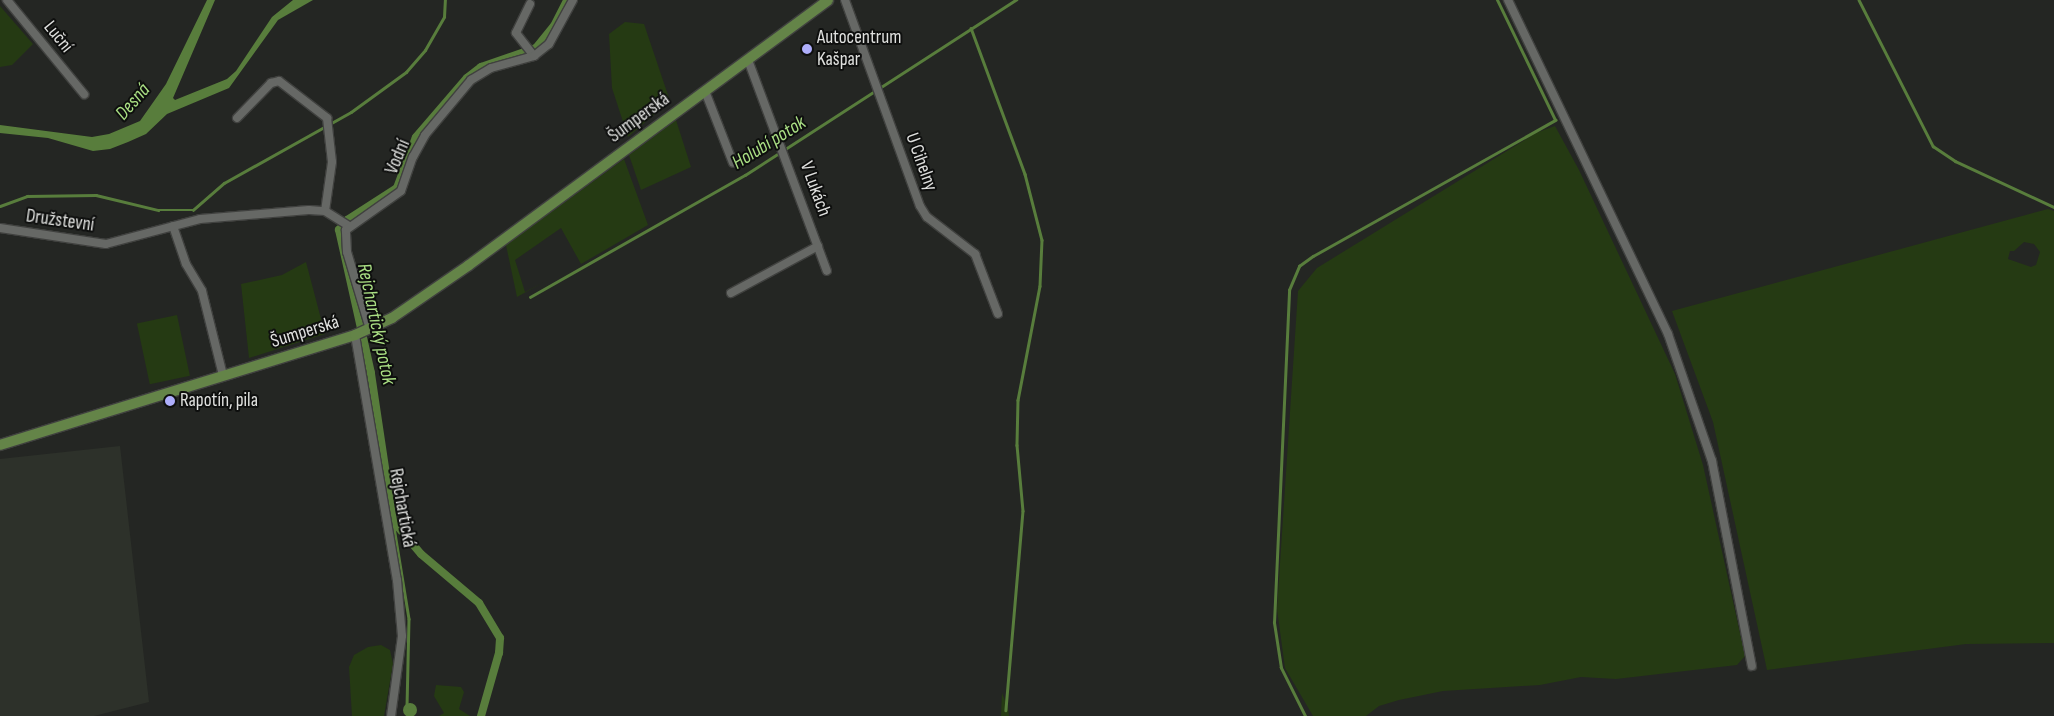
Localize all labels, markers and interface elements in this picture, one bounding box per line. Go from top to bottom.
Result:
street label: Luční [38,17,78,57]
place label: Autocentrum Kašpar [817,27,901,71]
marker: Autocentrum Kašpar [801,43,813,55]
water label: Desná [111,79,155,125]
street label: Šumperská [604,88,674,148]
water label: Holubí potok [728,111,810,175]
street label: U Cihelny [900,130,942,194]
street label: Vodní [381,136,415,178]
street label: V Lukách [795,158,835,220]
street label: Družstevní [24,205,96,237]
water label: Rejchartický potok [351,261,401,387]
street label: Šumperská [268,311,342,353]
place label: Rapotín, pila [180,390,258,412]
marker: Rapotín, pila [164,395,176,407]
street label: Rejchartická [384,467,420,549]

